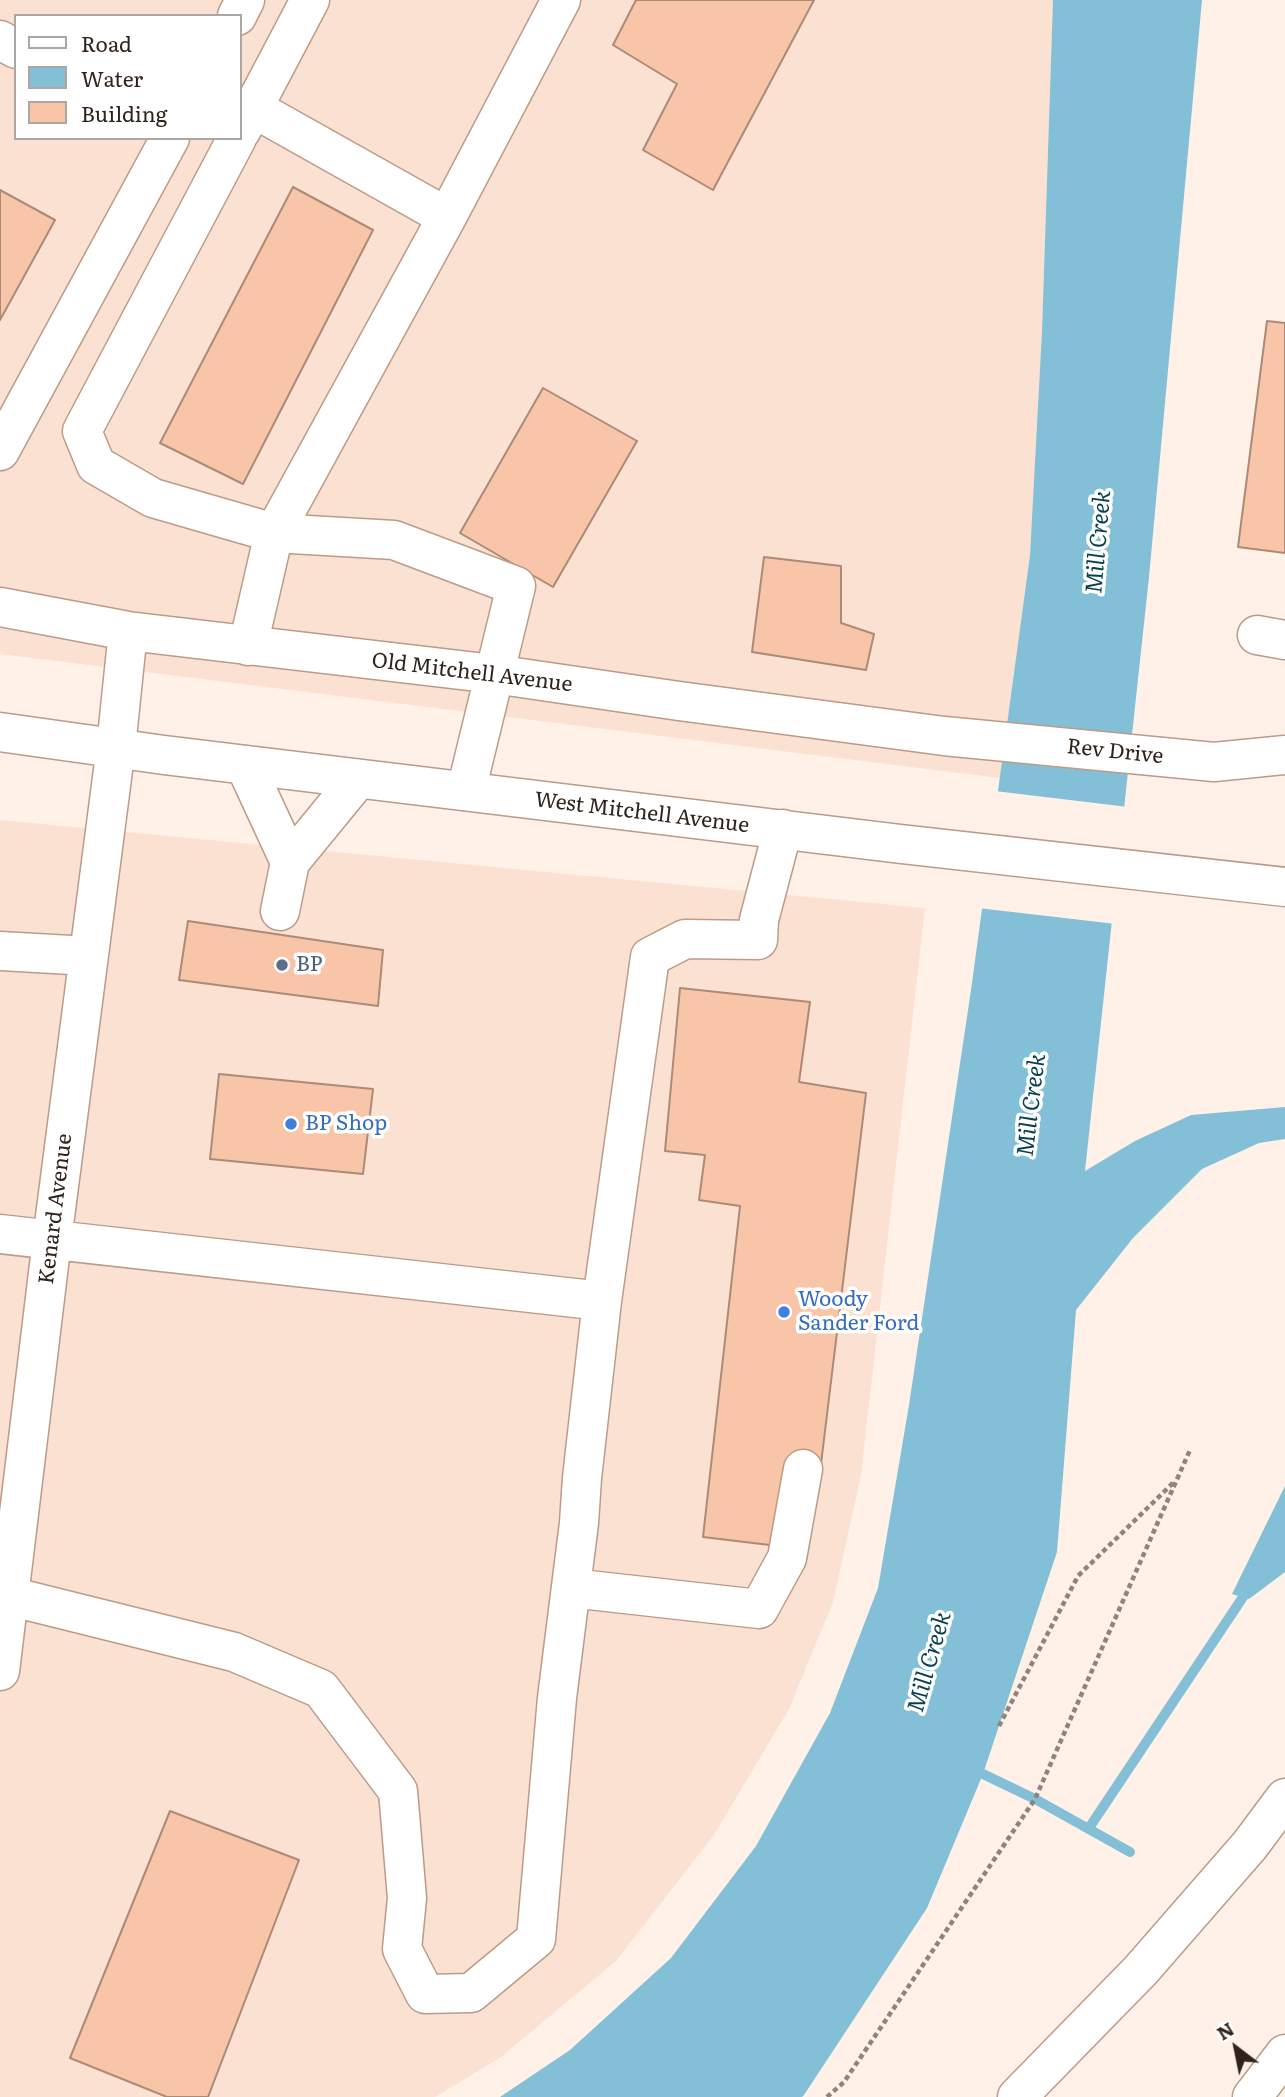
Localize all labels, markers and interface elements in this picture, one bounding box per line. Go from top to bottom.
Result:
legend [14,14,242,140]
text: Road [81,27,132,58]
text: Water [81,62,143,93]
text: Building [81,97,167,128]
water label: Mill Creek [1081,489,1117,595]
street label: Old Mitchell Avenue [370,648,574,698]
street label: Rev Drive [1065,734,1165,770]
street label: West Mitchell Avenue [533,787,751,839]
place label: BP [296,952,323,978]
marker: BP [274,957,290,973]
water label: Mill Creek [1012,1052,1052,1158]
place label: BP Shop [305,1111,387,1137]
marker: BP Shop [283,1116,299,1132]
street label: Kenard Avenue [34,1132,78,1286]
place label: Woody Sander Ford [798,1287,919,1337]
marker: Woody Sander Ford [776,1304,792,1320]
water label: Mill Creek [903,1609,957,1715]
north arrow [1201,2013,1271,2083]
text: N [1211,2014,1239,2046]

